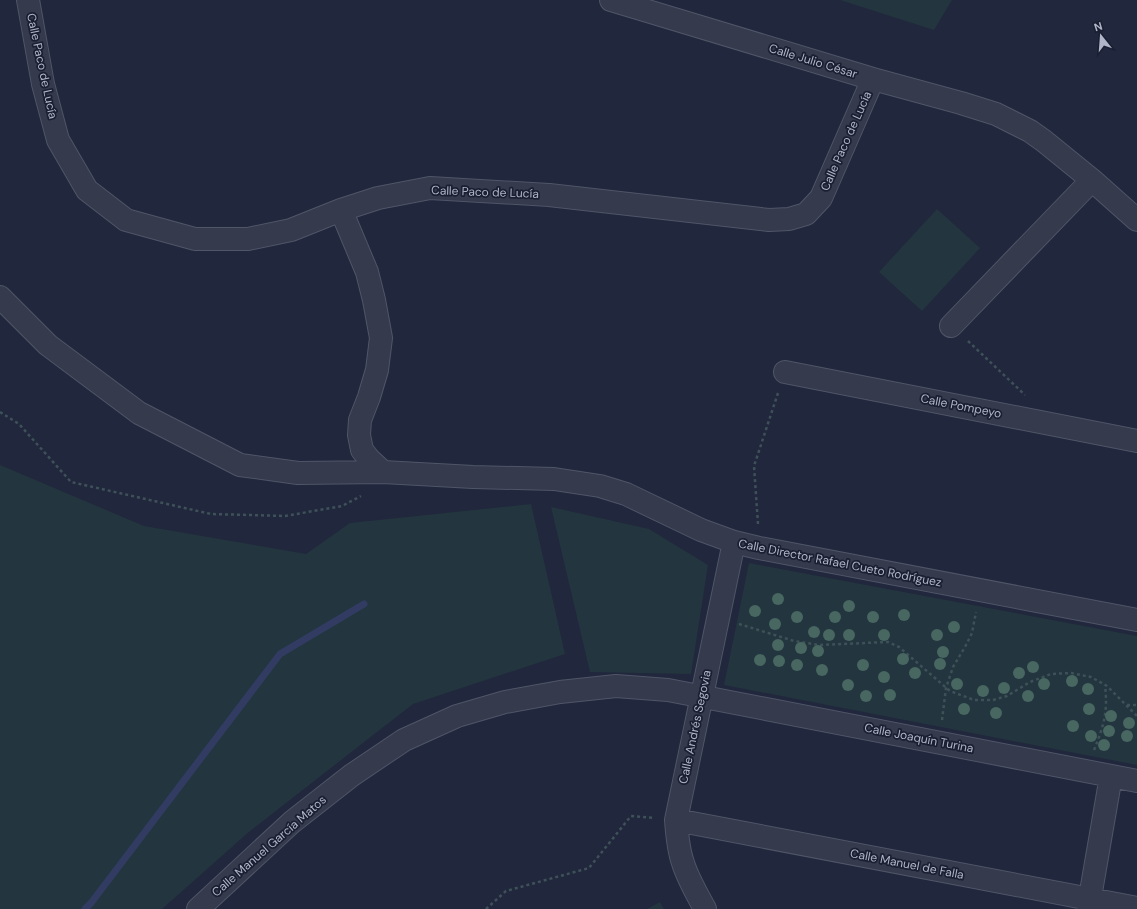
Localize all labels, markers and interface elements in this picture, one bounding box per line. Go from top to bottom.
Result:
street label: Calle Paco de Lucía [23,12,61,120]
north arrow [1081,16,1121,56]
text: N [1092,19,1104,34]
street label: Calle Julio César [767,40,860,82]
street label: Calle Paco de Lucía [817,89,875,193]
street label: Calle Paco de Lucía [431,182,539,202]
street label: Calle Pompeyo [919,390,1003,422]
street label: Calle Director Rafael Cueto Rodríguez [737,535,943,591]
street label: Calle Andrés Segovia [675,669,715,785]
street label: Calle Joaquín Turina [863,720,975,756]
street label: Calle Manuel García Matos [208,792,330,900]
street label: Calle Manuel de Falla [849,845,965,883]

